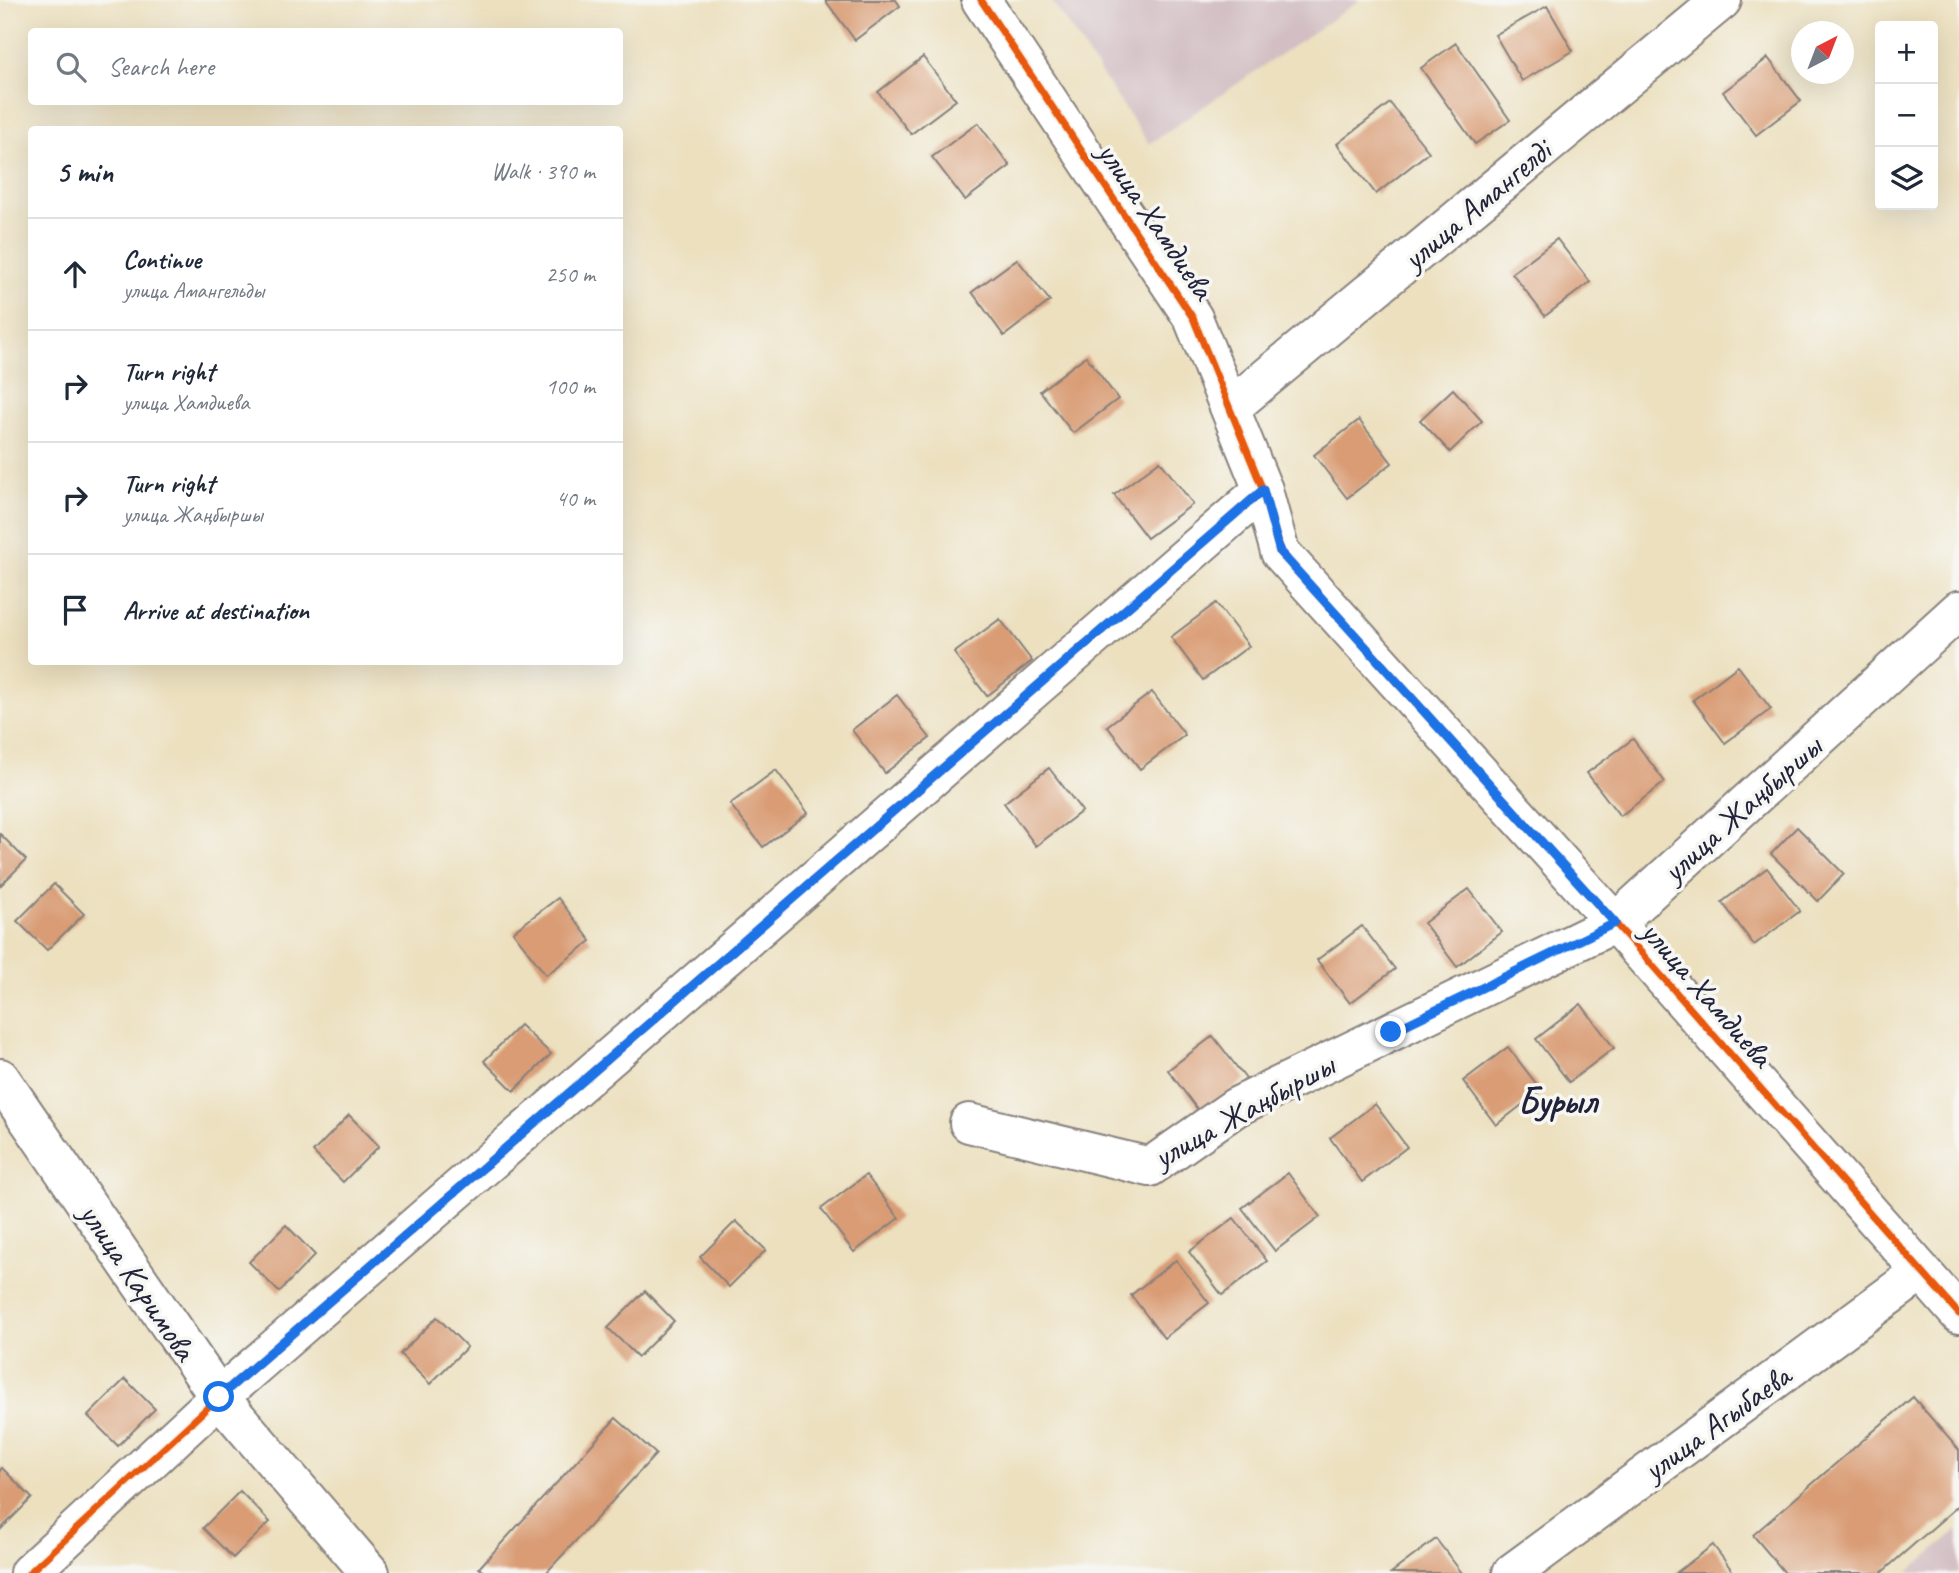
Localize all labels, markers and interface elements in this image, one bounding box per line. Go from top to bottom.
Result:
north arrow [1791,21,1854,84]
map controls [1875,21,1938,210]
button: + [1875,21,1938,84]
search box [28,28,623,105]
icon: search [52,48,90,86]
text: Search here [108,50,214,83]
button: − [1875,84,1938,147]
street label: улица Амангелді [1392,128,1563,280]
street label: улица Хамдиева [1087,132,1226,310]
button: layers [1875,147,1938,210]
text: 5 min [56,153,113,191]
text: Walk · 390 m [491,157,595,186]
text: Continue [123,243,201,276]
icon: ahead [56,255,94,293]
text: 250 m [546,260,595,289]
text: улица Амангельды [123,276,264,305]
text: Turn right [123,355,214,388]
icon: right [56,367,94,405]
text: 100 m [546,372,595,401]
text: улица Хамдиева [123,388,249,417]
text: Turn right [123,467,214,500]
icon: right [56,479,94,517]
text: 40 m [556,484,595,513]
text: улица Жаңбыршы [123,500,263,529]
icon: arrive [56,591,94,629]
text: Arrive at destination [123,594,309,627]
street label: улица Жаңбыршы [1652,724,1832,893]
street label: улица Хамдиева [1631,910,1784,1078]
route end [1375,1016,1406,1047]
street label: улица Жаңбыршы [1144,1043,1344,1179]
district label: Бурыл [1517,1077,1600,1124]
street label: улица Каримова [69,1193,208,1370]
street label: улица Агыбаева [1633,1354,1801,1492]
route start [203,1381,234,1412]

